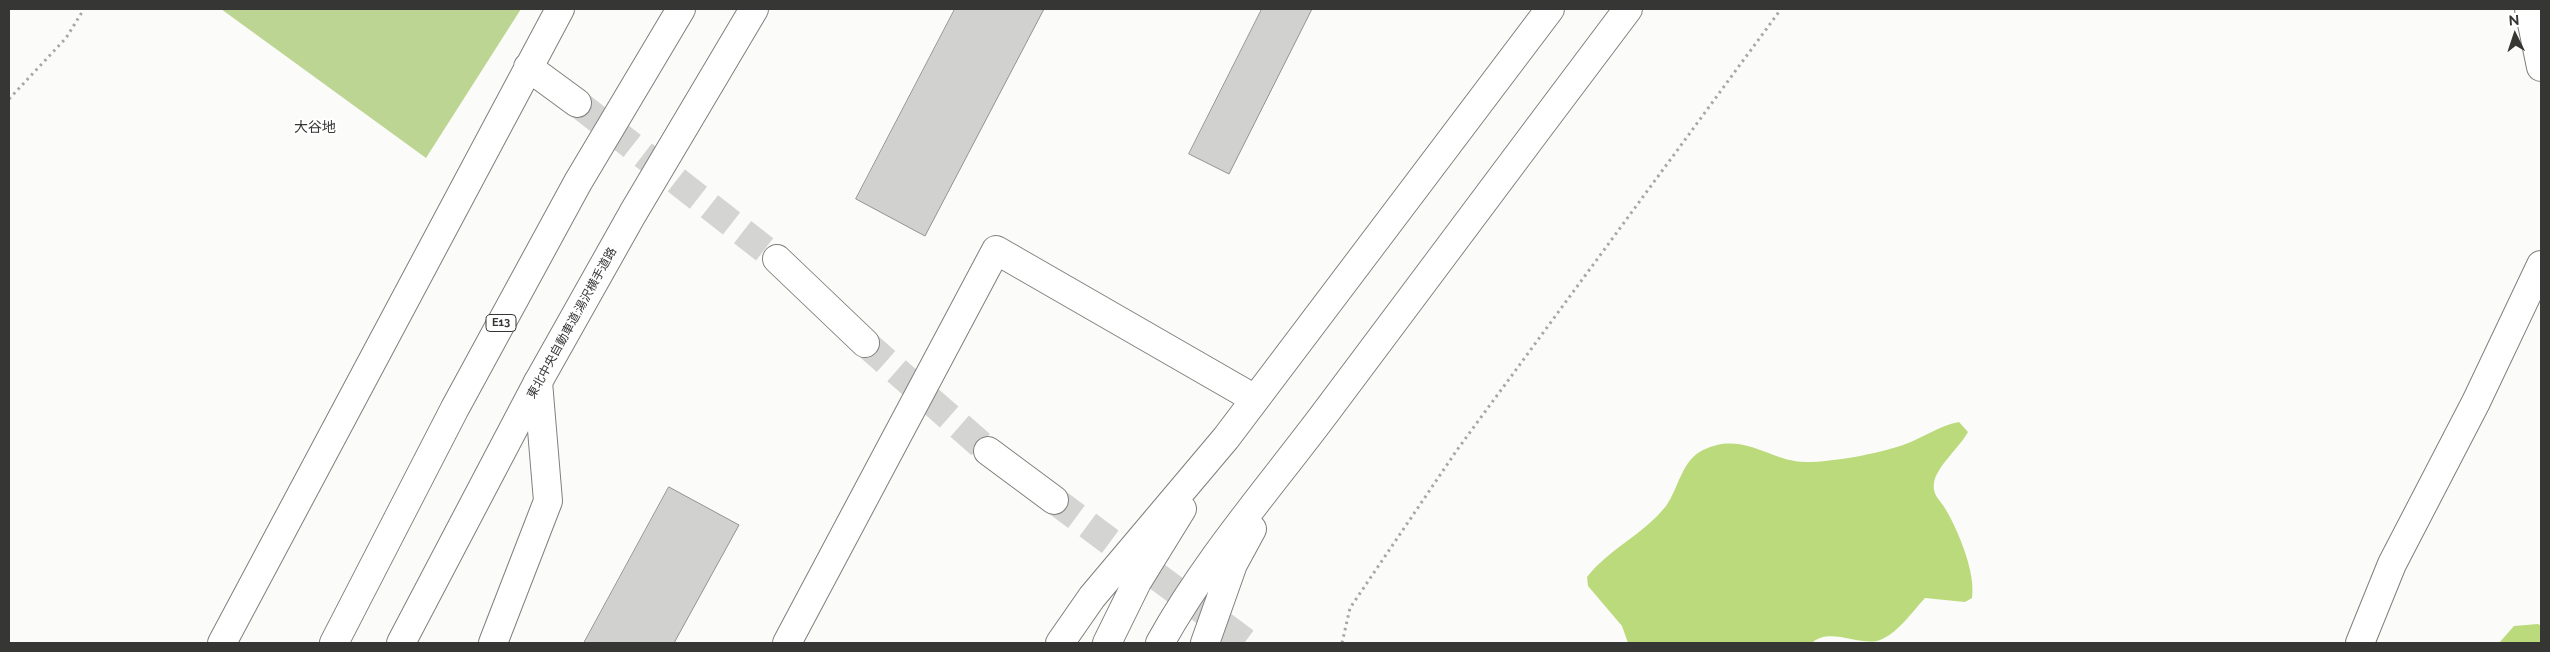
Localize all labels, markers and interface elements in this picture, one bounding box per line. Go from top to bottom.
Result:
north arrow [2490,10,2540,60]
text: N [2508,12,2520,28]
district label: 大谷地 [294,120,336,136]
street label: 東北中央自動車道;湯沢横手道路 [524,245,620,401]
road number: E13 [486,314,516,332]

